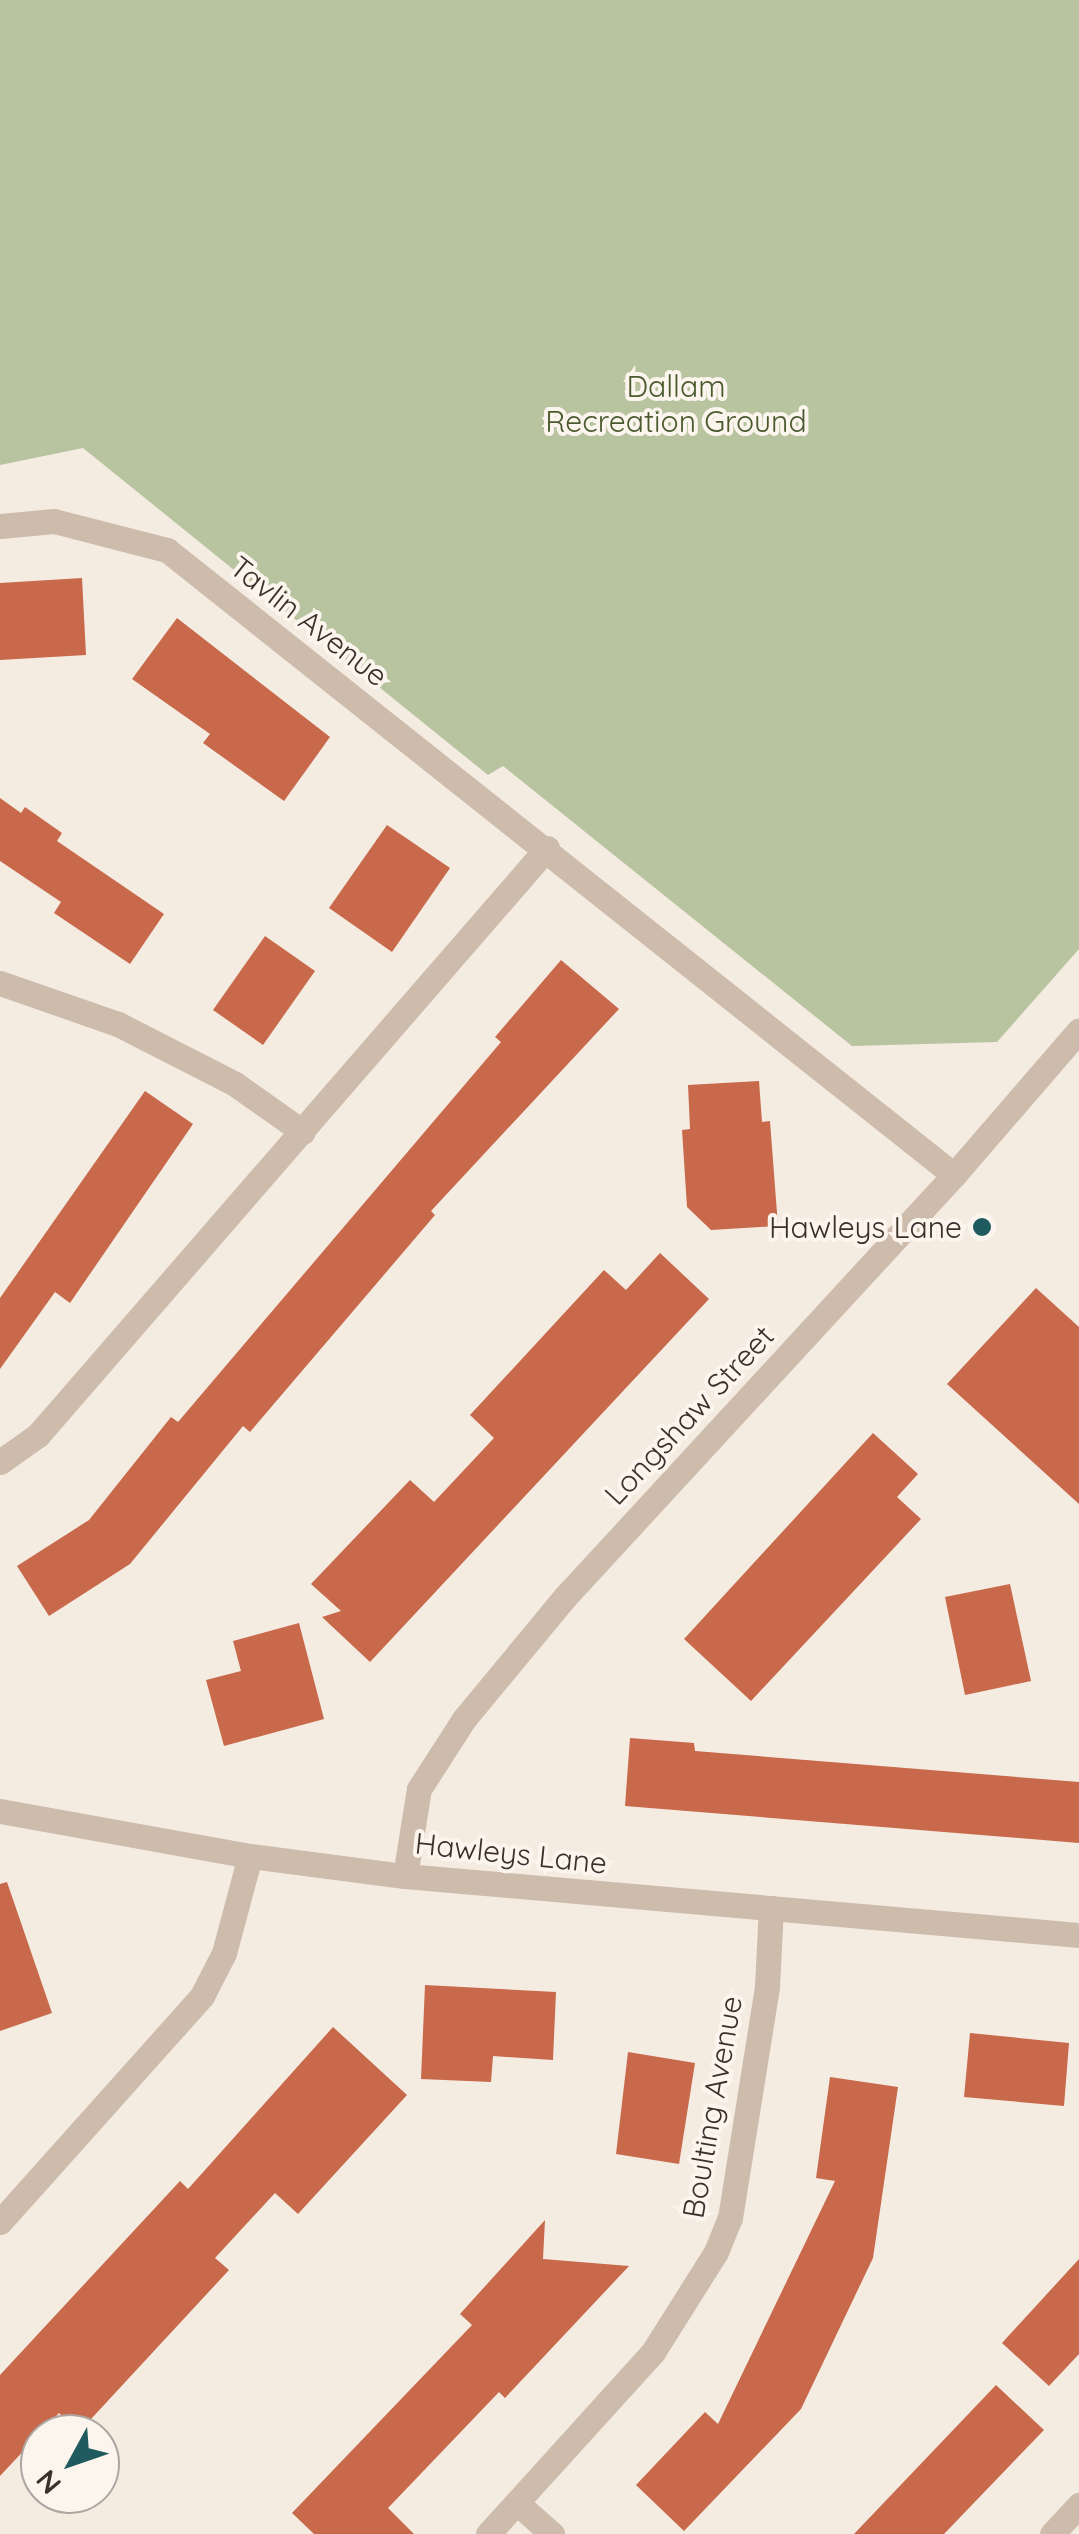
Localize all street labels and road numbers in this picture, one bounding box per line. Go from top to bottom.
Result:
street label: Tavlin Avenue [223,548,395,694]
street label: Longshaw Street [597,1318,781,1512]
street label: Hawleys Lane [413,1825,609,1881]
street label: Boulting Avenue [675,1993,749,2221]

